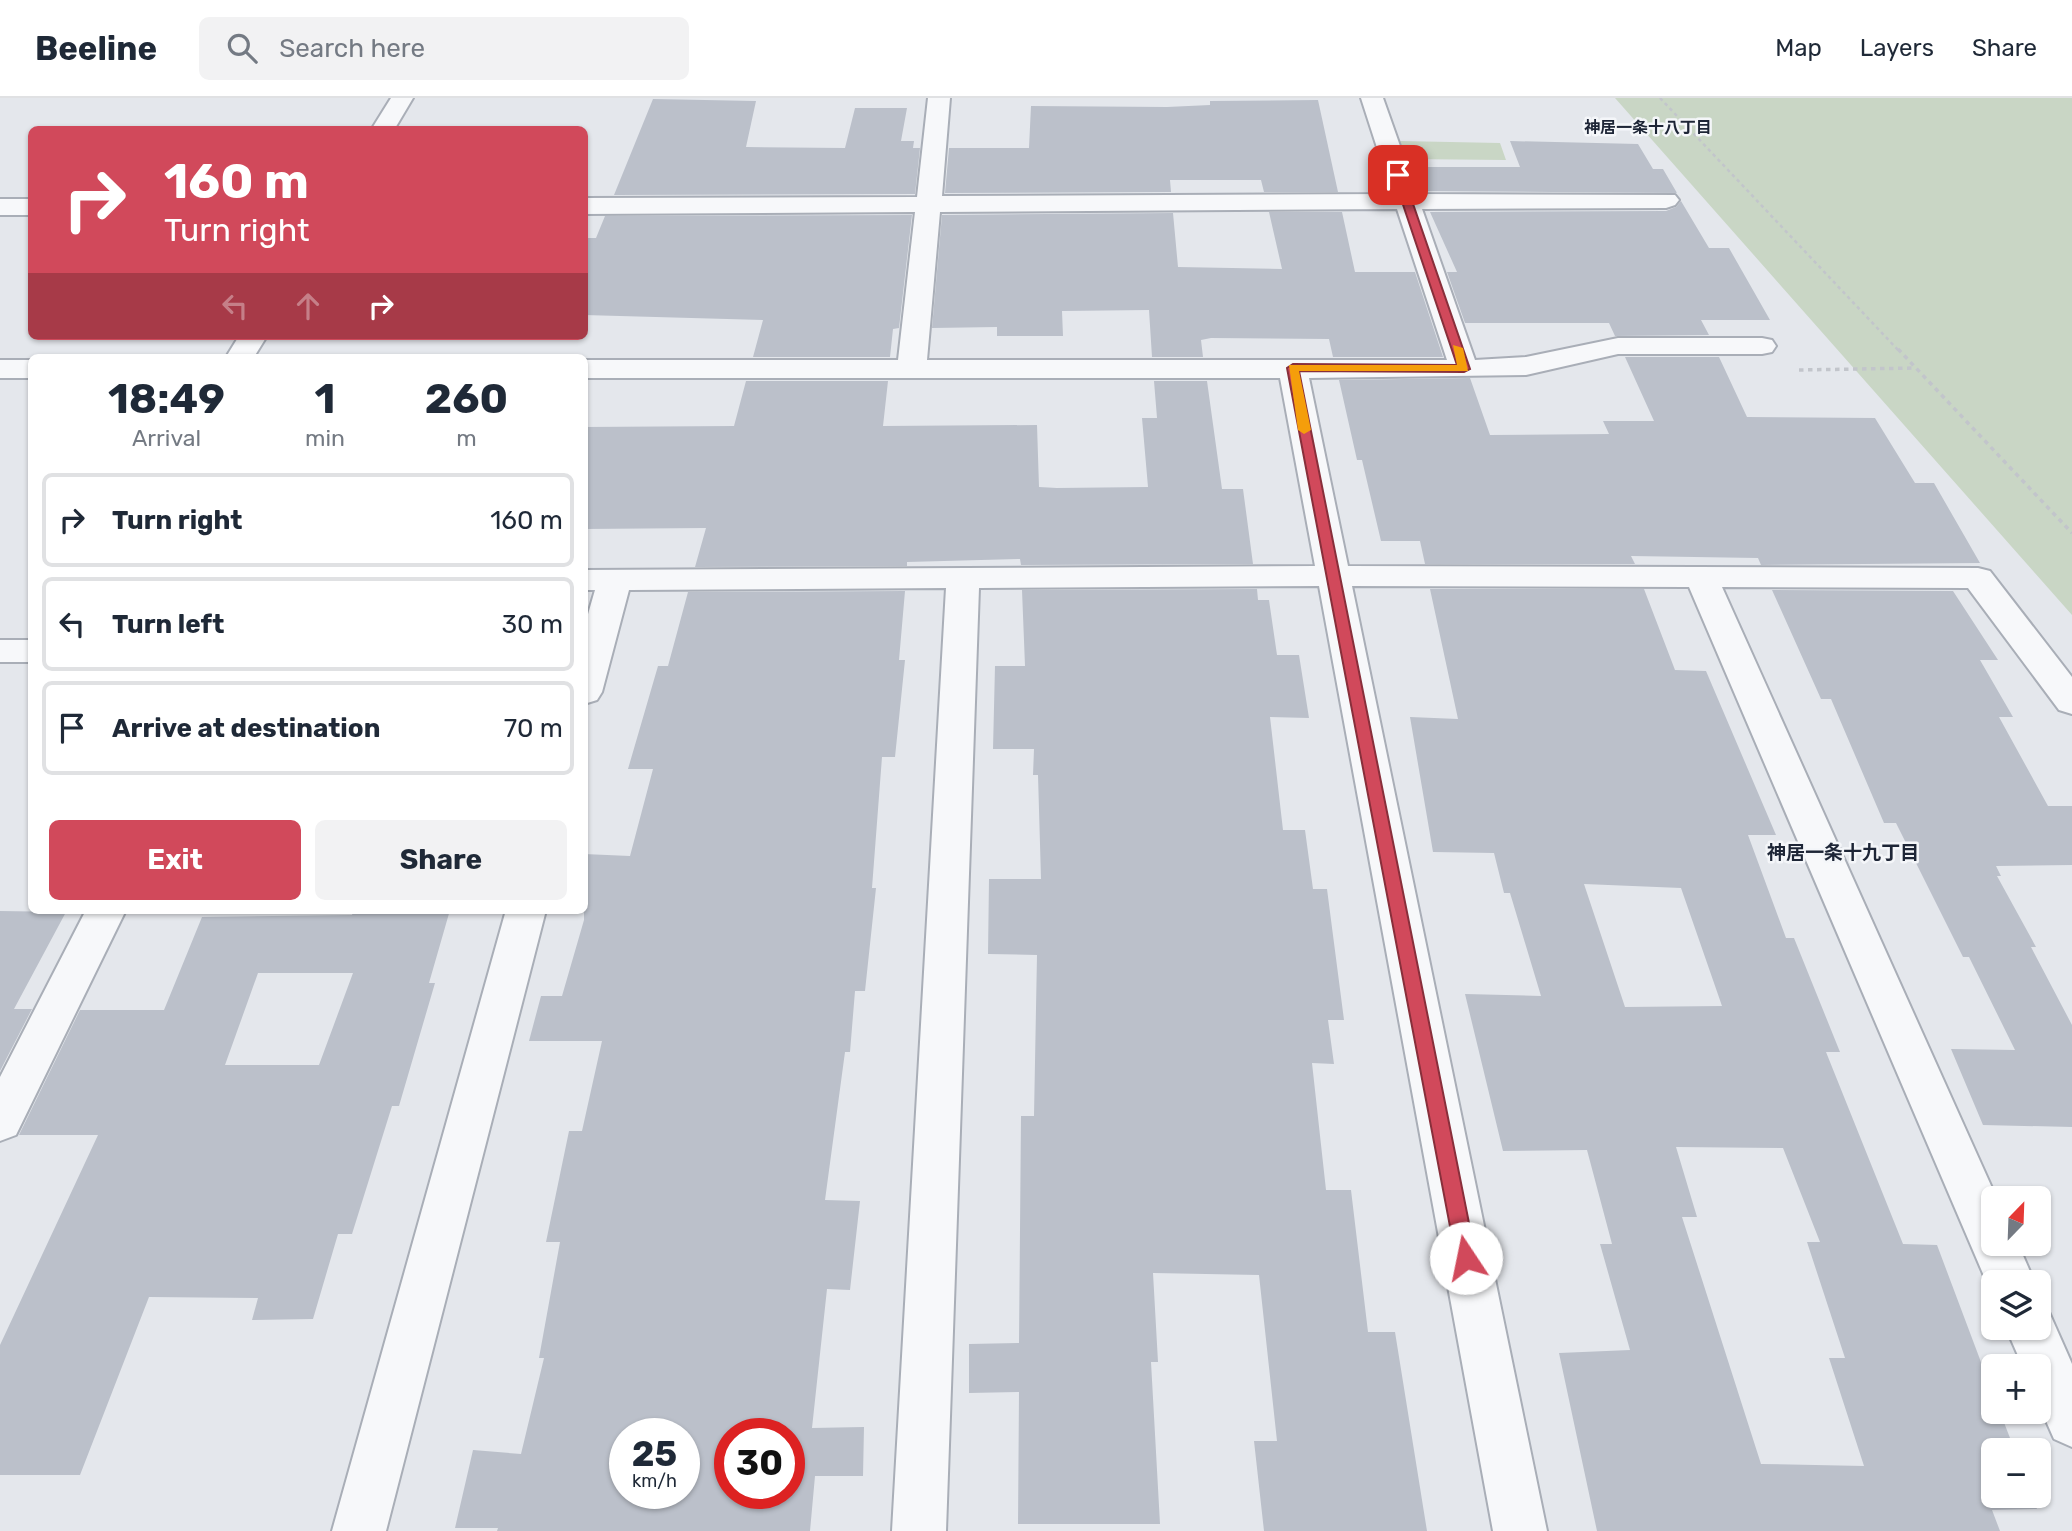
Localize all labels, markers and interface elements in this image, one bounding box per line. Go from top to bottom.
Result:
search box [199,17,689,80]
text: Beeline [35,29,157,68]
icon: search [223,29,261,67]
text: Search here [279,33,425,64]
text: Map [1775,34,1822,62]
text: Layers [1860,34,1934,62]
text: Share [1972,34,2037,62]
district label: 神居一条十八丁目 [1584,118,1712,137]
pin [1368,145,1428,205]
text: 160 m [164,152,309,210]
icon: right [49,154,140,245]
icon: arrive [1379,156,1417,194]
text: Turn right [164,211,309,249]
icon: left [216,287,254,325]
icon: ahead [289,287,327,325]
icon: right [362,287,400,325]
text: 18:49 [108,374,225,424]
text: 1 [314,374,335,424]
text: 260 [425,374,508,424]
text: Arrival [132,424,201,452]
text: min [305,424,345,452]
text: m [456,424,477,452]
icon: right [53,501,91,539]
text: Turn right [112,505,242,536]
text: 160 m [490,505,563,536]
icon: left [53,605,91,643]
text: Turn left [112,609,224,640]
text: 30 m [501,609,563,640]
icon: arrive [53,709,91,747]
text: Arrive at destination [112,713,380,744]
text: 70 m [504,713,563,744]
button: Exit [49,820,301,900]
button: Share [315,820,567,900]
district label: 神居一条十九丁目 [1767,841,1919,864]
north arrow [1981,1186,2051,1256]
map controls [1981,1186,2051,1508]
position arrow [1429,1221,1503,1295]
button: layers [1981,1270,2051,1340]
button: + [1981,1354,2051,1424]
speed limit sign: 30 [714,1418,805,1509]
text: 25 [632,1433,677,1475]
button: − [1981,1438,2051,1508]
text: km/h [632,1470,677,1492]

